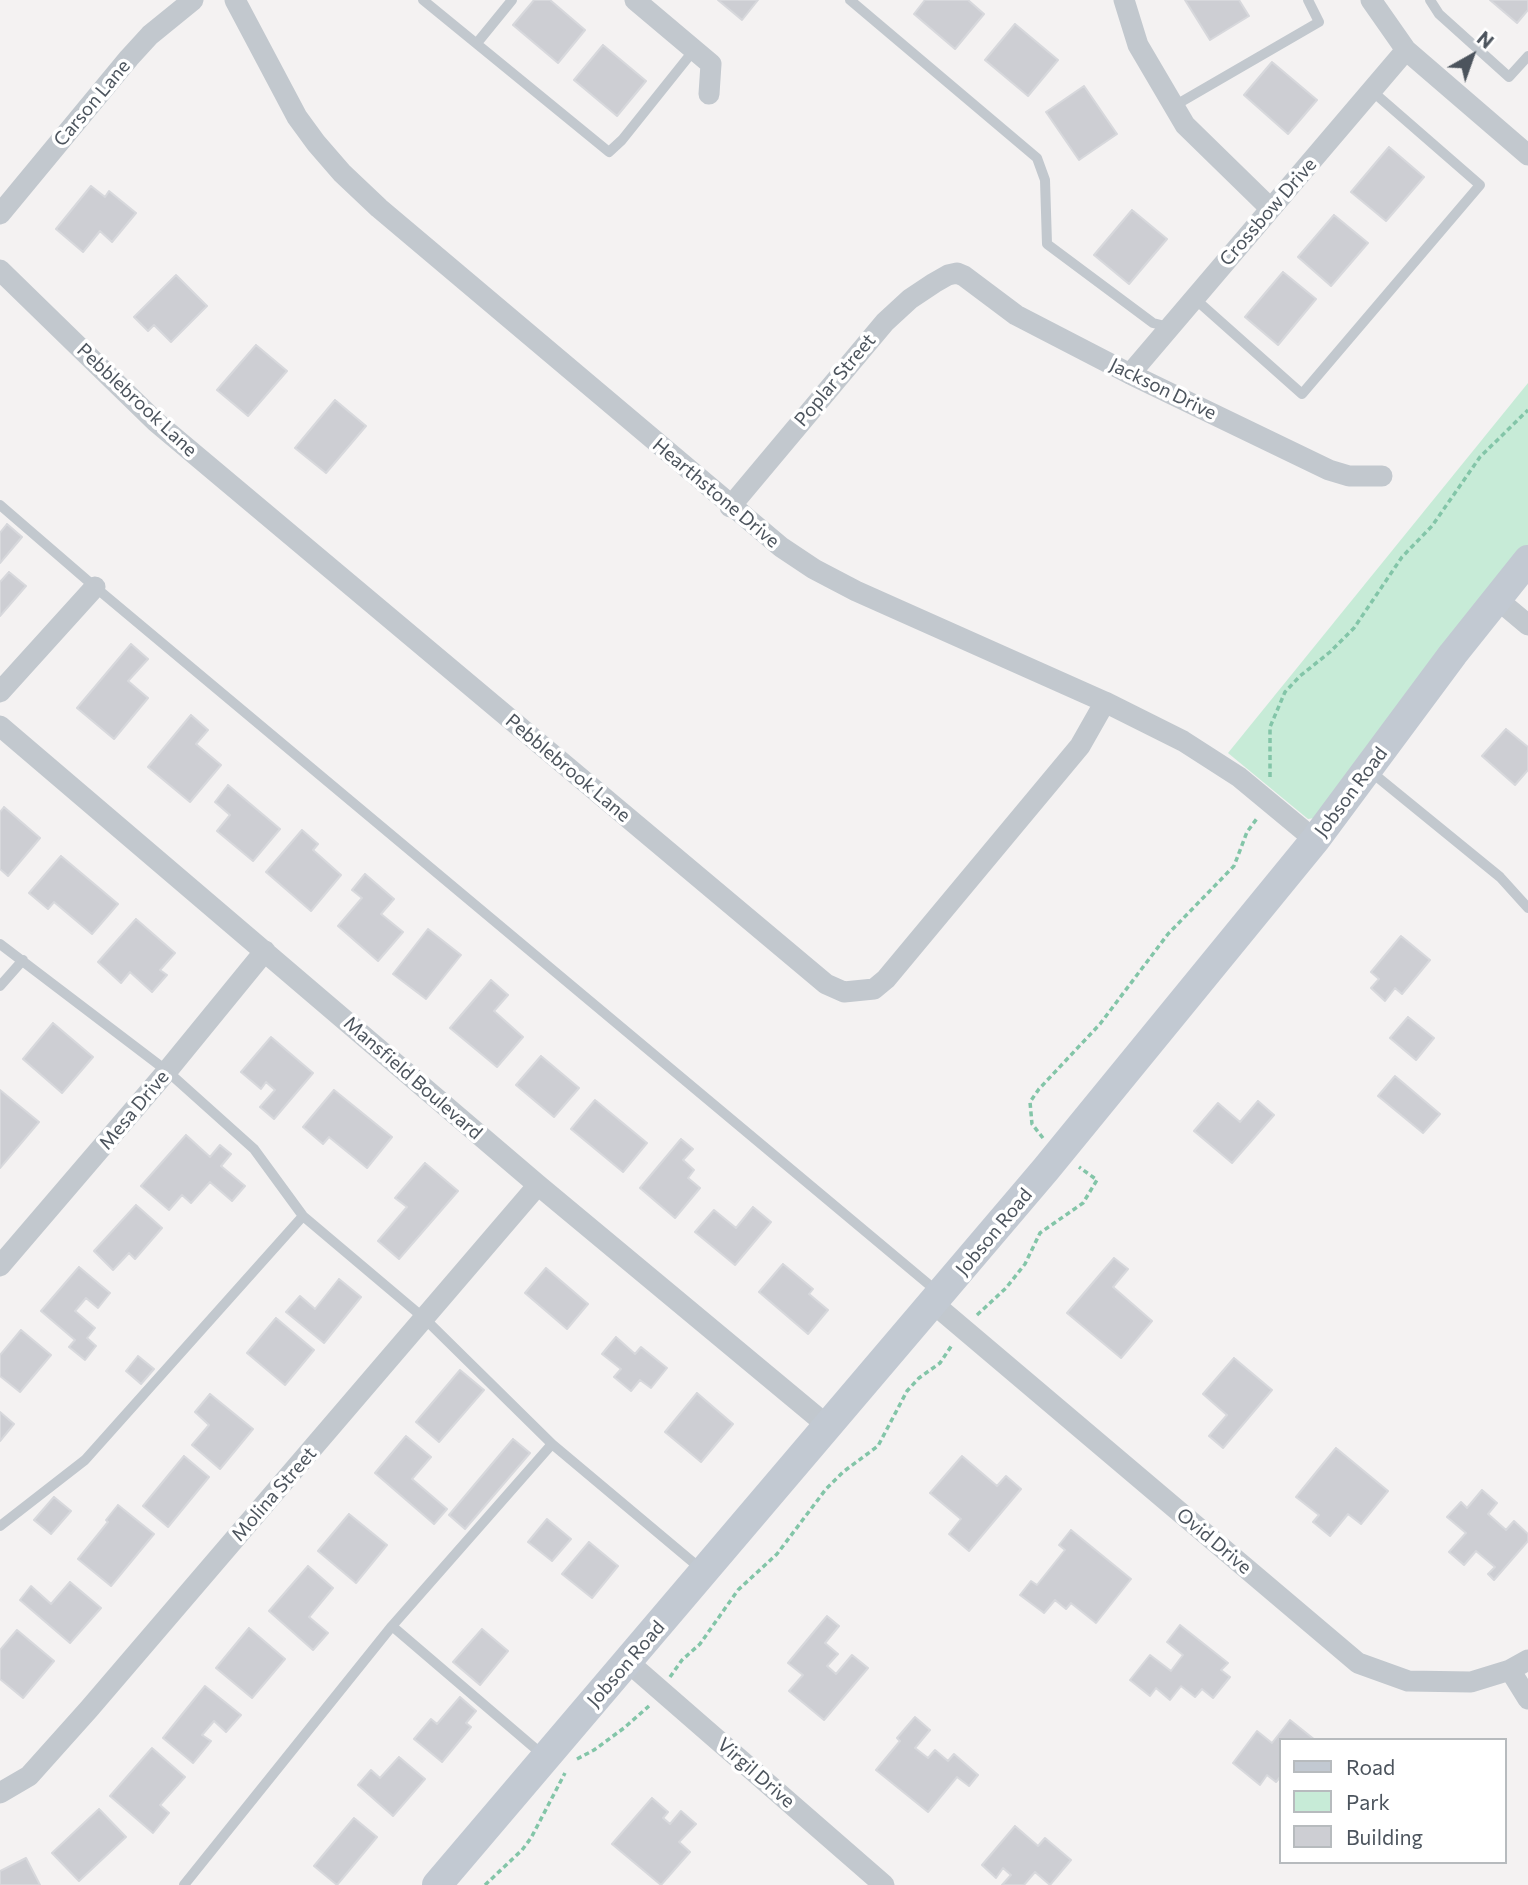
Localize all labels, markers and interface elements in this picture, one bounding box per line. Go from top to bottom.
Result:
north arrow [1437,21,1507,91]
text: N [1473,26,1499,53]
street label: Carson Lane [49,55,135,151]
street label: Crossbow Drive [1215,153,1321,271]
street label: Poplar Street [790,329,880,431]
street label: Pebblebrook Lane [72,339,202,461]
street label: Jackson Drive [1106,353,1220,425]
street label: Hearthstone Drive [648,433,784,553]
street label: Pebblebrook Lane [501,709,635,827]
street label: Jobson Road [1310,742,1392,842]
street label: Mansfield Boulevard [339,1012,487,1144]
street label: Mesa Drive [94,1066,174,1154]
street label: Jobson Road [951,1184,1037,1280]
street label: Molina Street [227,1442,321,1546]
street label: Ovid Drive [1172,1503,1256,1579]
street label: Jobson Road [582,1616,670,1712]
street label: Virgil Drive [713,1733,799,1813]
legend [1280,1738,1507,1864]
text: Road [1346,1754,1395,1779]
text: Park [1346,1789,1390,1814]
text: Building [1346,1824,1423,1849]

